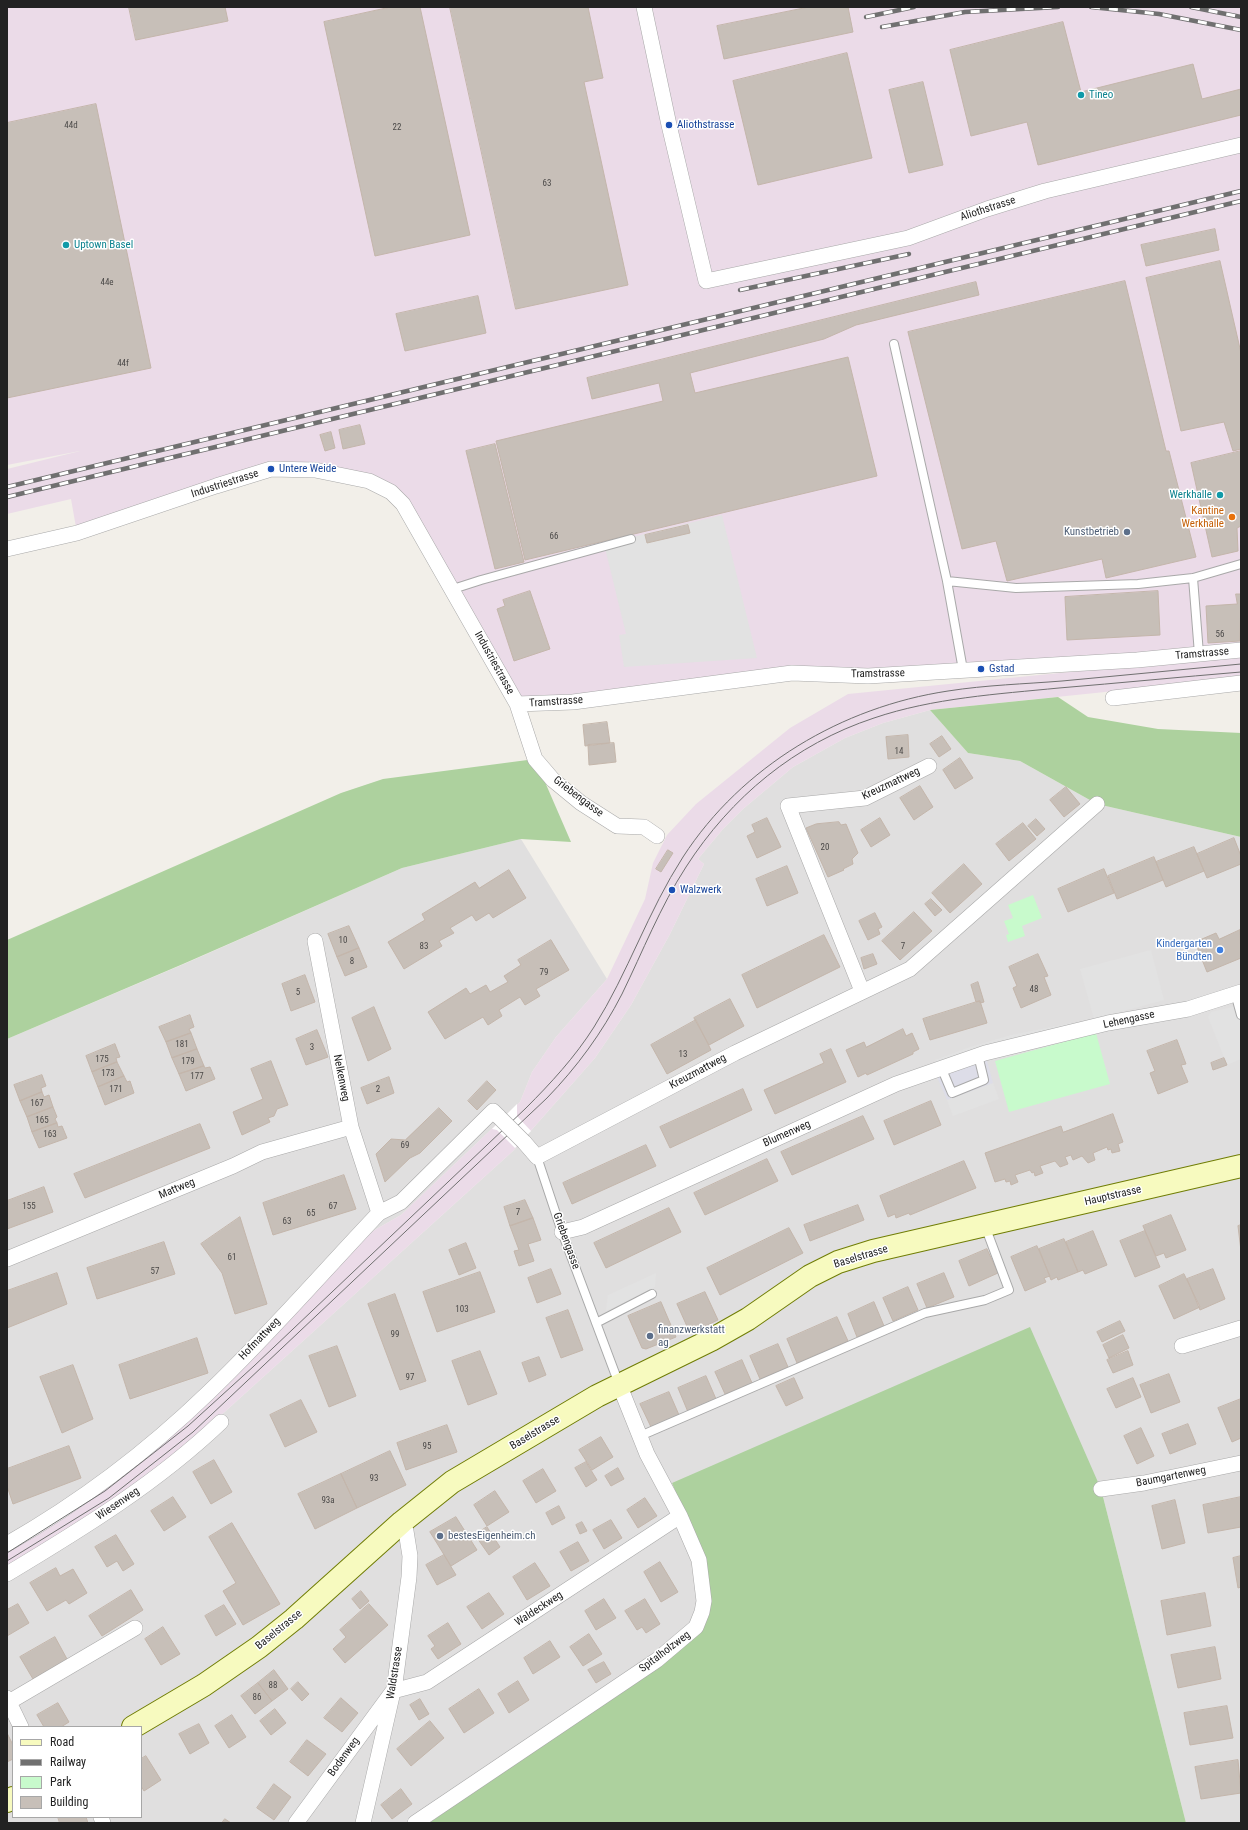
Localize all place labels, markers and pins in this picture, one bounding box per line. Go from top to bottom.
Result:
place label: Tineo [1089,88,1113,102]
marker: Tineo [1076,90,1086,100]
place label: Aliothstrasse [677,118,734,132]
marker: Aliothstrasse [664,120,674,130]
place label: Uptown Basel [74,238,133,252]
marker: Uptown Basel [61,240,71,250]
place label: Untere Weide [279,462,336,476]
marker: Untere Weide [266,464,276,474]
place label: Werkhalle [1170,488,1212,502]
marker: Werkhalle [1215,490,1225,500]
place label: Kantine Werkhalle [1182,504,1224,530]
marker: Kantine Werkhalle [1227,512,1237,522]
place label: Kunstbetrieb [1064,525,1119,539]
marker: Kunstbetrieb [1122,527,1132,537]
place label: Gstad [989,662,1014,676]
marker: Gstad [976,664,986,674]
place label: Walzwerk [680,883,721,897]
marker: Walzwerk [667,885,677,895]
place label: Kindergarten Bündten [1156,937,1212,963]
marker: Kindergarten Bündten [1215,945,1225,955]
place label: finanzwerkstatt ag [658,1323,725,1349]
marker: finanzwerkstatt ag [645,1331,655,1341]
place label: bestesEigenheim.ch [448,1529,535,1543]
marker: bestesEigenheim.ch [435,1531,445,1541]

